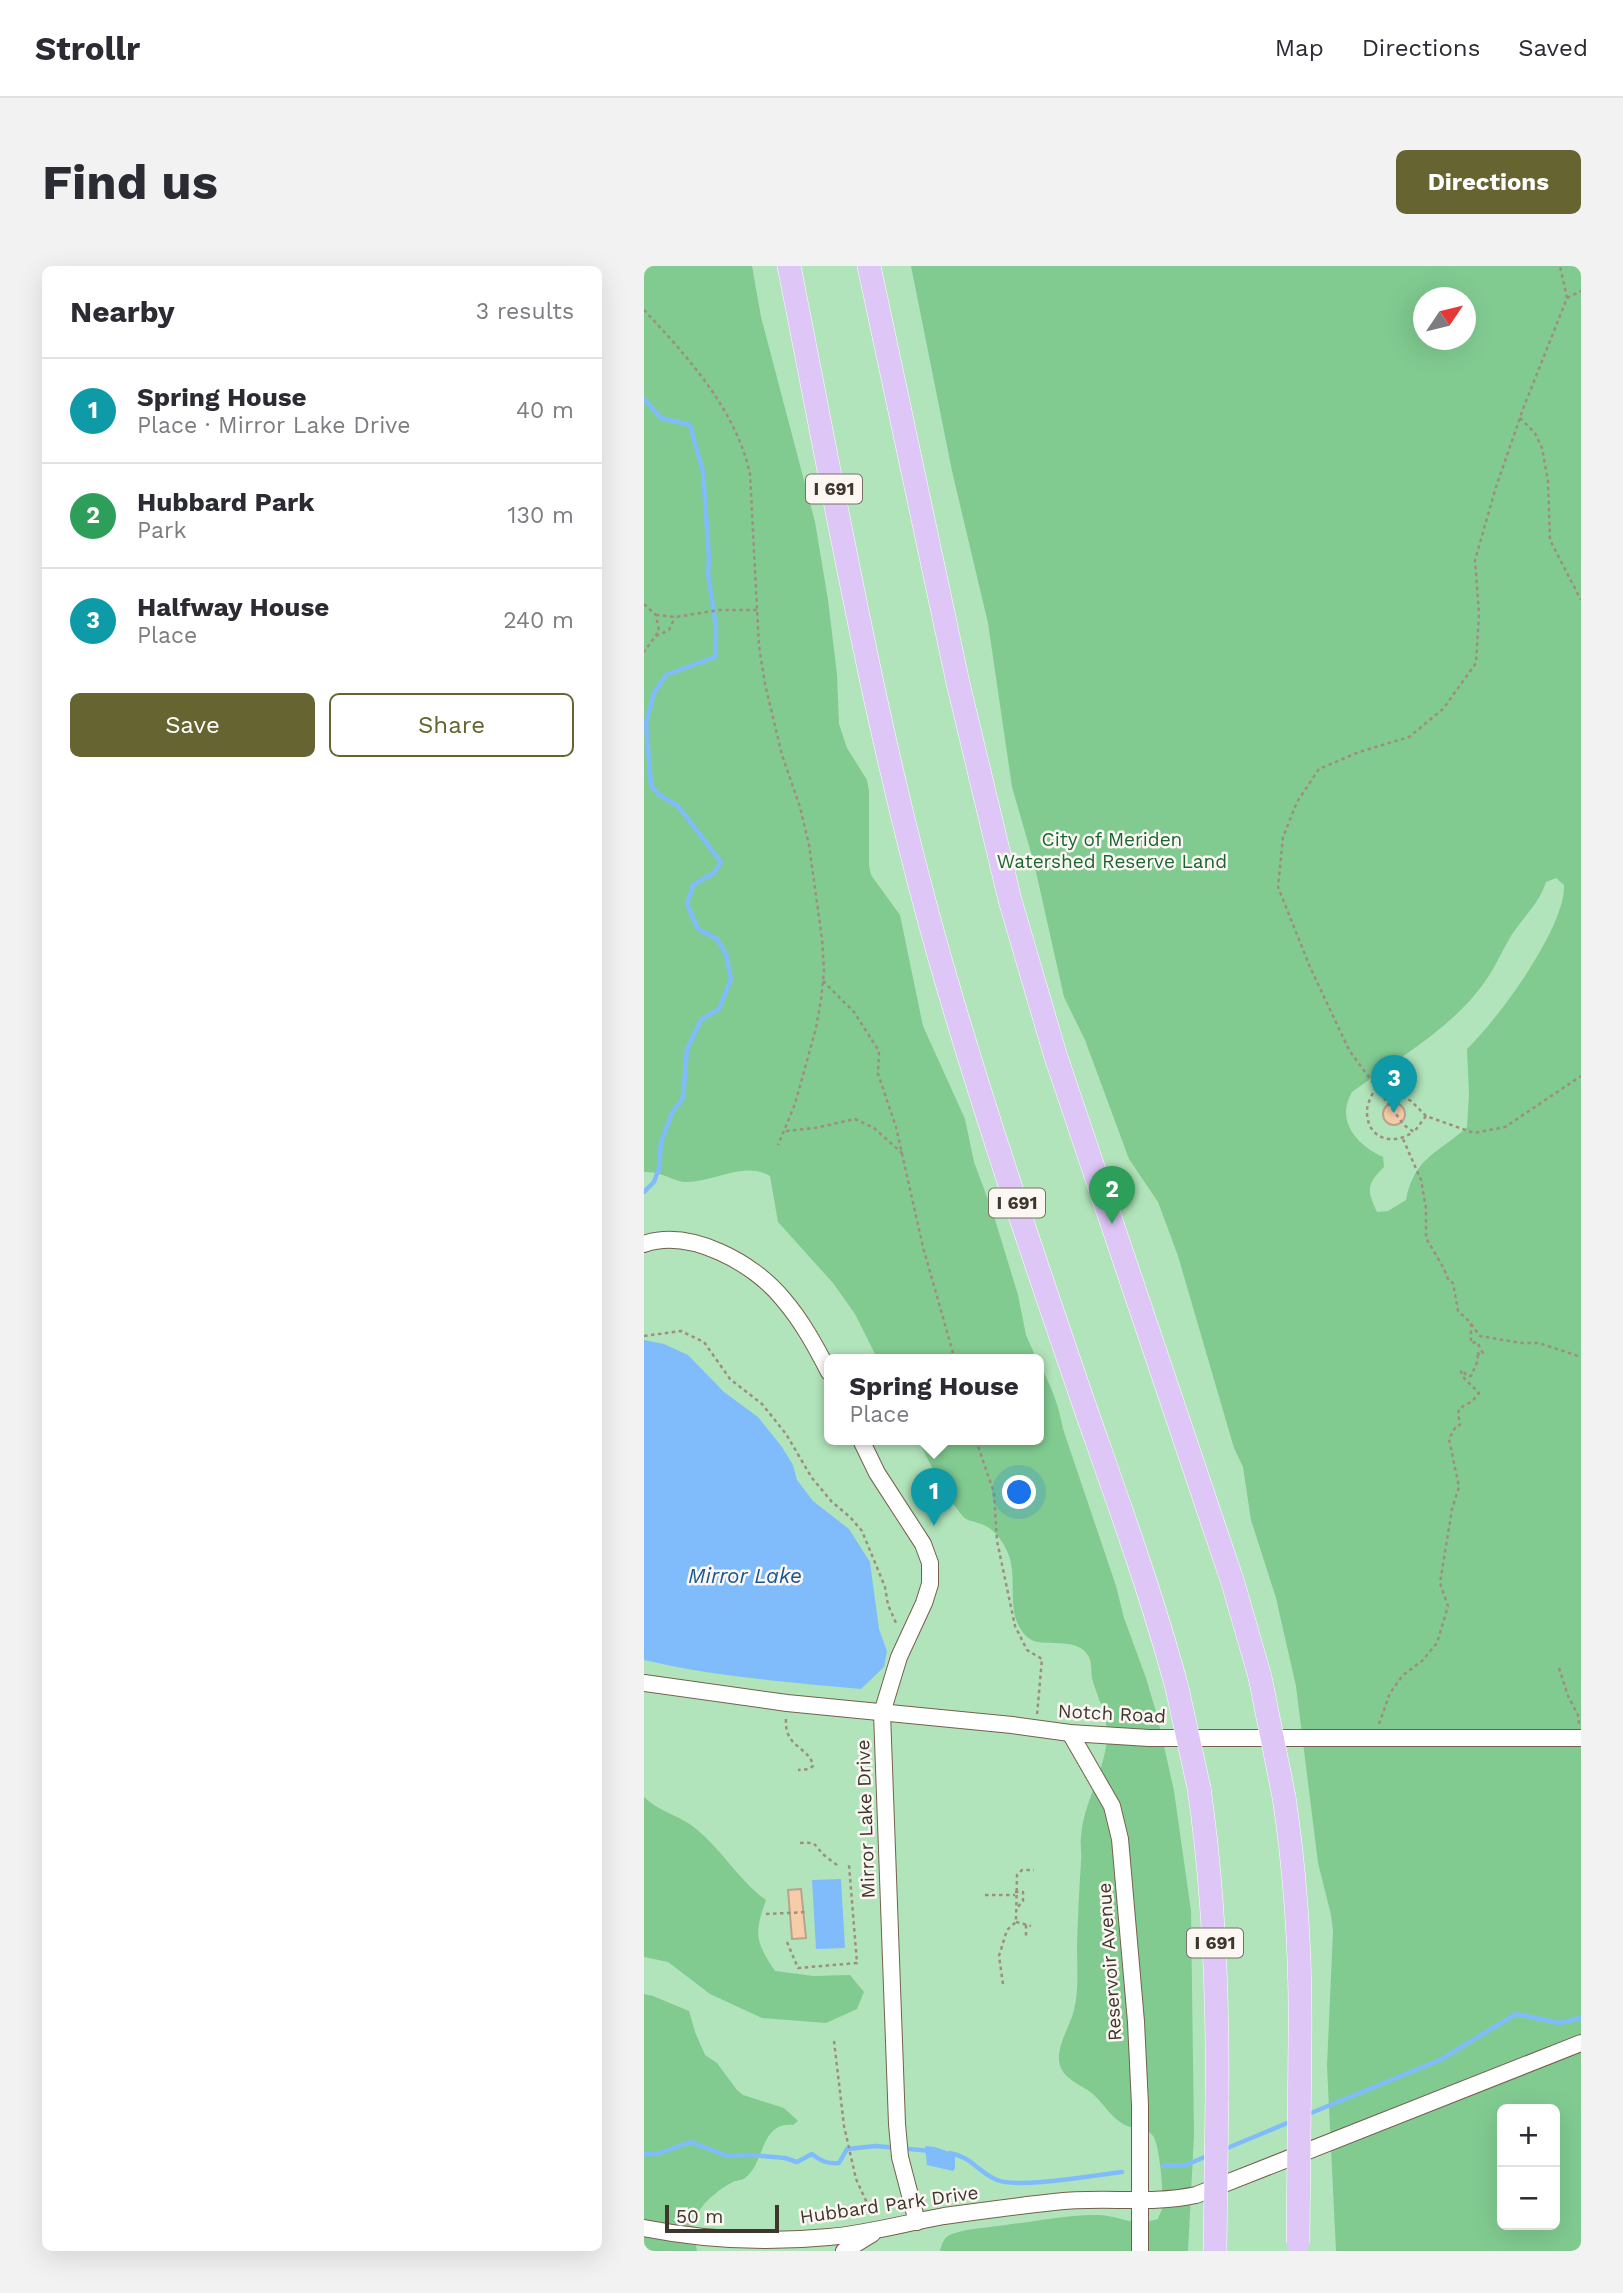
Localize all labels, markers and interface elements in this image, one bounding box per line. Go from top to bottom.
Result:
text: Strollr [35,29,140,68]
text: Map [1275,34,1324,62]
text: Directions [1362,34,1480,62]
text: Saved [1518,34,1588,62]
button: Directions [1396,150,1581,214]
text: Find us [42,153,218,211]
north arrow [1413,287,1476,350]
text: Nearby [70,294,175,329]
text: 3 results [476,298,574,325]
text: Spring House [137,382,307,412]
text: 1 [88,397,98,424]
text: 40 m [516,397,574,424]
text: Place · Mirror Lake Drive [137,412,411,439]
road number: I 691 [806,474,862,504]
text: Hubbard Park [137,487,314,517]
text: 2 [86,502,100,529]
text: 130 m [508,502,574,529]
text: Park [137,517,186,544]
text: Halfway House [137,592,329,622]
text: 3 [86,607,100,634]
text: 240 m [503,607,574,634]
text: Place [137,622,197,649]
button: Save [70,693,315,757]
button: Share [329,693,574,757]
park label: City of Meriden Watershed Reserve Land [997,828,1227,873]
pin: 3 [1371,1055,1417,1113]
pin: 2 [1089,1166,1135,1224]
road number: I 691 [989,1188,1045,1218]
popup [824,1354,1044,1445]
text: Spring House [849,1371,1019,1401]
text: Place [849,1401,909,1428]
pin: 1 [911,1468,957,1526]
your location [1002,1475,1036,1509]
water label: Mirror Lake [688,1563,802,1588]
street label: Notch Road [1057,1699,1167,1728]
street label: Mirror Lake Drive [851,1739,880,1899]
street label: Reservoir Avenue [1092,1882,1127,2042]
road number: I 691 [1187,1928,1243,1958]
map controls [1497,2104,1560,2230]
button: + [1497,2104,1560,2167]
button: − [1497,2167,1560,2230]
street label: Hubbard Park Drive [798,2181,980,2228]
scale bar [665,2202,779,2234]
text: 50 m [676,2205,723,2228]

